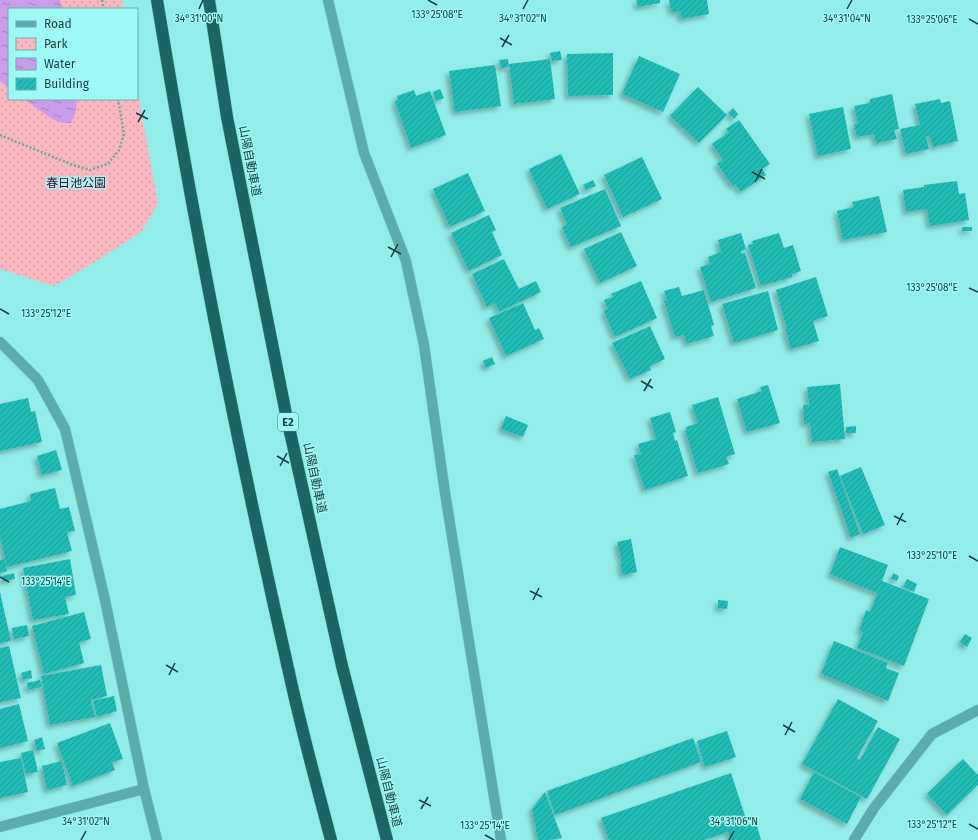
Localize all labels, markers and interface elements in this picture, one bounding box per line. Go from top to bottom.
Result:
legend [8,8,138,100]
text: 133°25'08"E [411,9,463,21]
text: 34°31'00"N [175,13,223,25]
text: 34°31'02"N [499,13,547,25]
text: 34°31'04"N [823,13,871,25]
text: 133°25'06"E [906,14,958,26]
text: Road [44,17,72,31]
text: Park [44,37,68,51]
text: Water [44,57,76,71]
text: Building [44,77,90,91]
street label: 山陽自動車道 [236,124,264,198]
park label: 春日池公園 [46,176,106,190]
text: 133°25'08"E [906,282,958,294]
text: 133°25'12"E [21,308,71,320]
road number: E2 [278,413,298,431]
street label: 山陽自動車道 [301,441,329,515]
text: 133°25'10"E [907,550,957,562]
text: 133°25'14"E [21,576,71,588]
street label: 山陽自動車道 [373,755,405,829]
text: 34°31'02"N [62,816,110,828]
text: 34°31'06"N [710,816,758,828]
text: 133°25'12"E [907,819,957,831]
text: 133°25'14"E [460,820,510,832]

